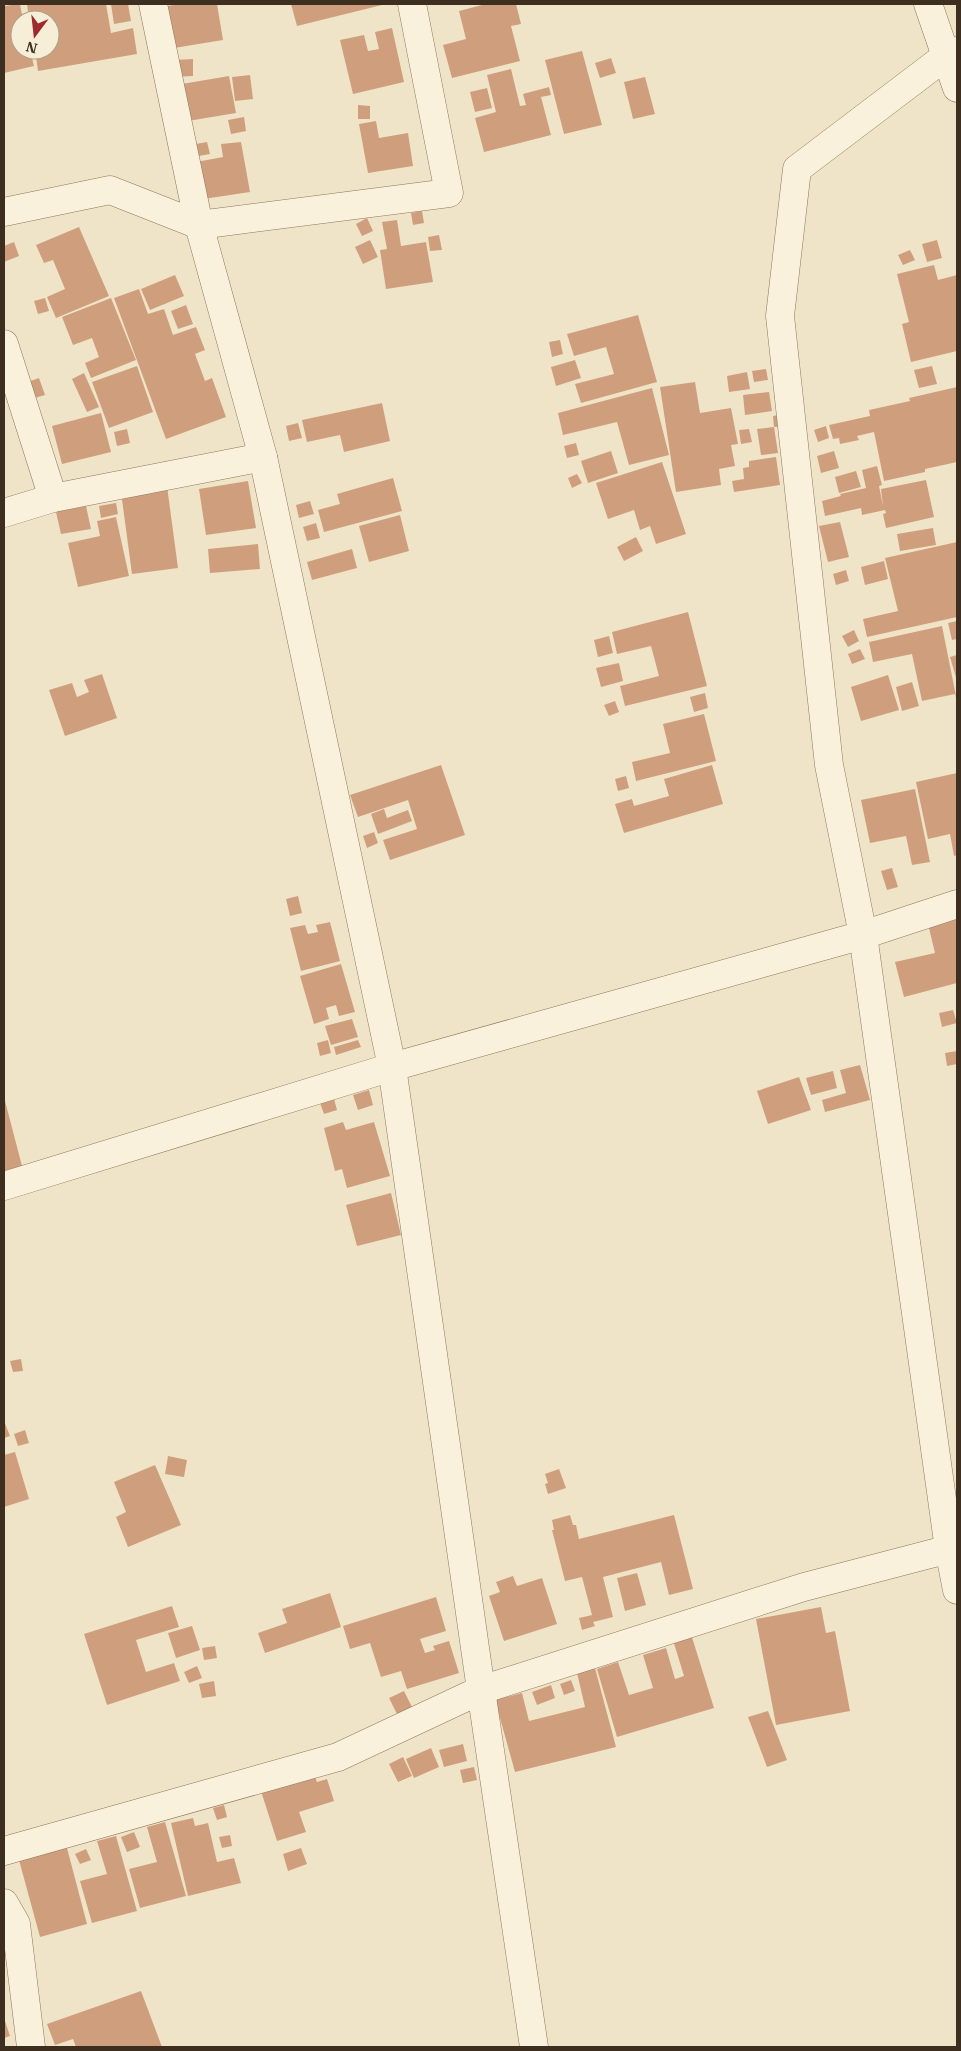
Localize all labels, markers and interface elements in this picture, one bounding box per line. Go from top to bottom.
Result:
north arrow [10,10,60,60]
text: N [24,37,39,58]

